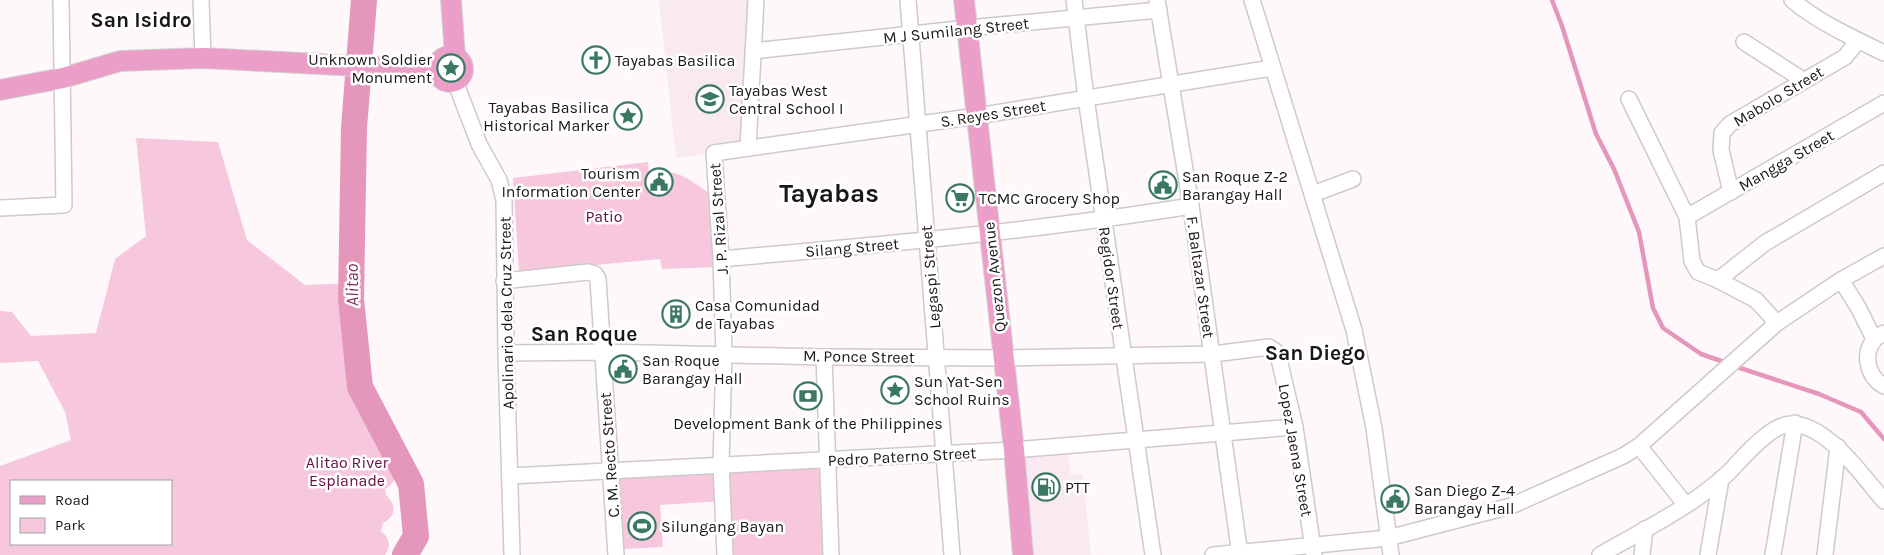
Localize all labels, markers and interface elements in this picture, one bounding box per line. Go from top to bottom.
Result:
district label: San Isidro [90,8,192,32]
street label: M J Sumilang Street [882,13,1030,48]
church icon: Tayabas Basilica [581,45,611,75]
place label: Unknown Soldier Monument [308,50,432,87]
place label: Tayabas Basilica [615,51,735,70]
place icon: Unknown Soldier Monument [436,53,466,83]
street label: Mabolo Street [1730,62,1827,131]
place label: Tayabas West Central School I [729,81,843,118]
school or university icon: Tayabas West Central School I [695,84,725,114]
street label: S. Reyes Street [939,96,1047,131]
place label: Tayabas Basilica Historical Marker [483,98,609,135]
place icon: Tayabas Basilica Historical Marker [613,101,643,131]
street label: Mangga Street [1735,126,1837,195]
street label: J. P. Rizal Street [705,163,732,275]
place label: Tourism Information Center [501,164,640,201]
public building icon: Tourism Information Center [644,167,674,197]
place label: San Roque Z-2 Barangay Hall [1182,167,1288,204]
public building icon: San Roque Z-2 Barangay Hall [1148,170,1178,200]
district label: Tayabas [779,178,879,209]
supermarket icon: TCMC Grocery Shop [945,183,975,213]
place label: TCMC Grocery Shop [979,189,1120,208]
park label: Patio [585,207,623,226]
street label: F. Baltazar Street [1183,215,1218,339]
street label: Apolinario dela Cruz Street [495,216,518,410]
street label: Quezon Avenue [979,221,1010,333]
street label: Legaspi Street [917,224,944,329]
street label: Regidor Street [1095,225,1128,331]
street label: Silang Street [804,234,900,261]
water label: Alitao [341,263,363,307]
place label: Casa Comunidad de Tayabas [695,296,820,333]
building icon: Casa Comunidad de Tayabas [661,299,691,329]
district label: San Roque [531,322,637,347]
district label: San Diego [1265,341,1365,365]
street label: M. Ponce Street [803,346,915,367]
place label: San Roque Barangay Hall [642,351,743,388]
public building icon: San Roque Barangay Hall [608,354,638,384]
place label: Sun Yat-Sen School Ruins [914,372,1010,409]
place icon: Sun Yat-Sen School Ruins [880,375,910,405]
bank icon: Development Bank of the Philippines [793,381,823,411]
street label: Lopez Jaena Street [1274,382,1317,518]
street label: C. M. Recto Street [596,392,623,518]
place label: Development Bank of the Philippines [673,414,943,433]
street label: Pedro Paterno Street [827,443,977,470]
park label: Alitao River Esplanade [306,453,388,490]
fuel station icon: PTT [1031,472,1061,502]
place label: PTT [1065,478,1090,497]
legend [10,480,172,545]
place label: San Diego Z-4 Barangay Hall [1414,481,1515,518]
public building icon: San Diego Z-4 Barangay Hall [1380,484,1410,514]
text: Road [55,491,90,509]
sports icon: Silungang Bayan [627,511,657,541]
text: Park [55,516,85,534]
place label: Silungang Bayan [661,517,784,536]

